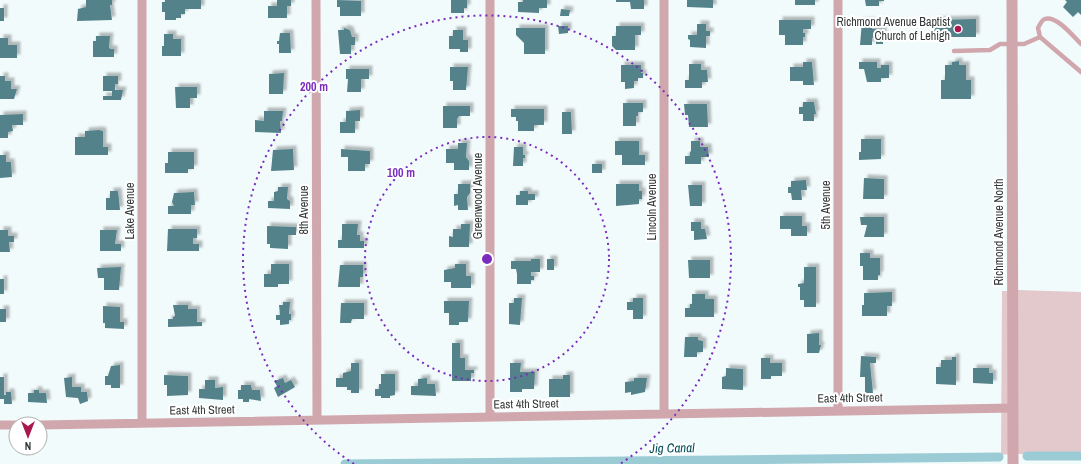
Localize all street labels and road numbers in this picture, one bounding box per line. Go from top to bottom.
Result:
street label: Greenwood Avenue [470,153,486,239]
street label: Lincoln Avenue [644,173,660,241]
street label: Richmond Avenue North [991,178,1007,286]
street label: 5th Avenue [818,180,834,230]
street label: Lake Avenue [122,183,138,239]
street label: 8th Avenue [296,185,312,235]
street label: East 4th Street [817,389,883,407]
street label: East 4th Street [493,395,559,413]
street label: East 4th Street [169,401,235,419]

